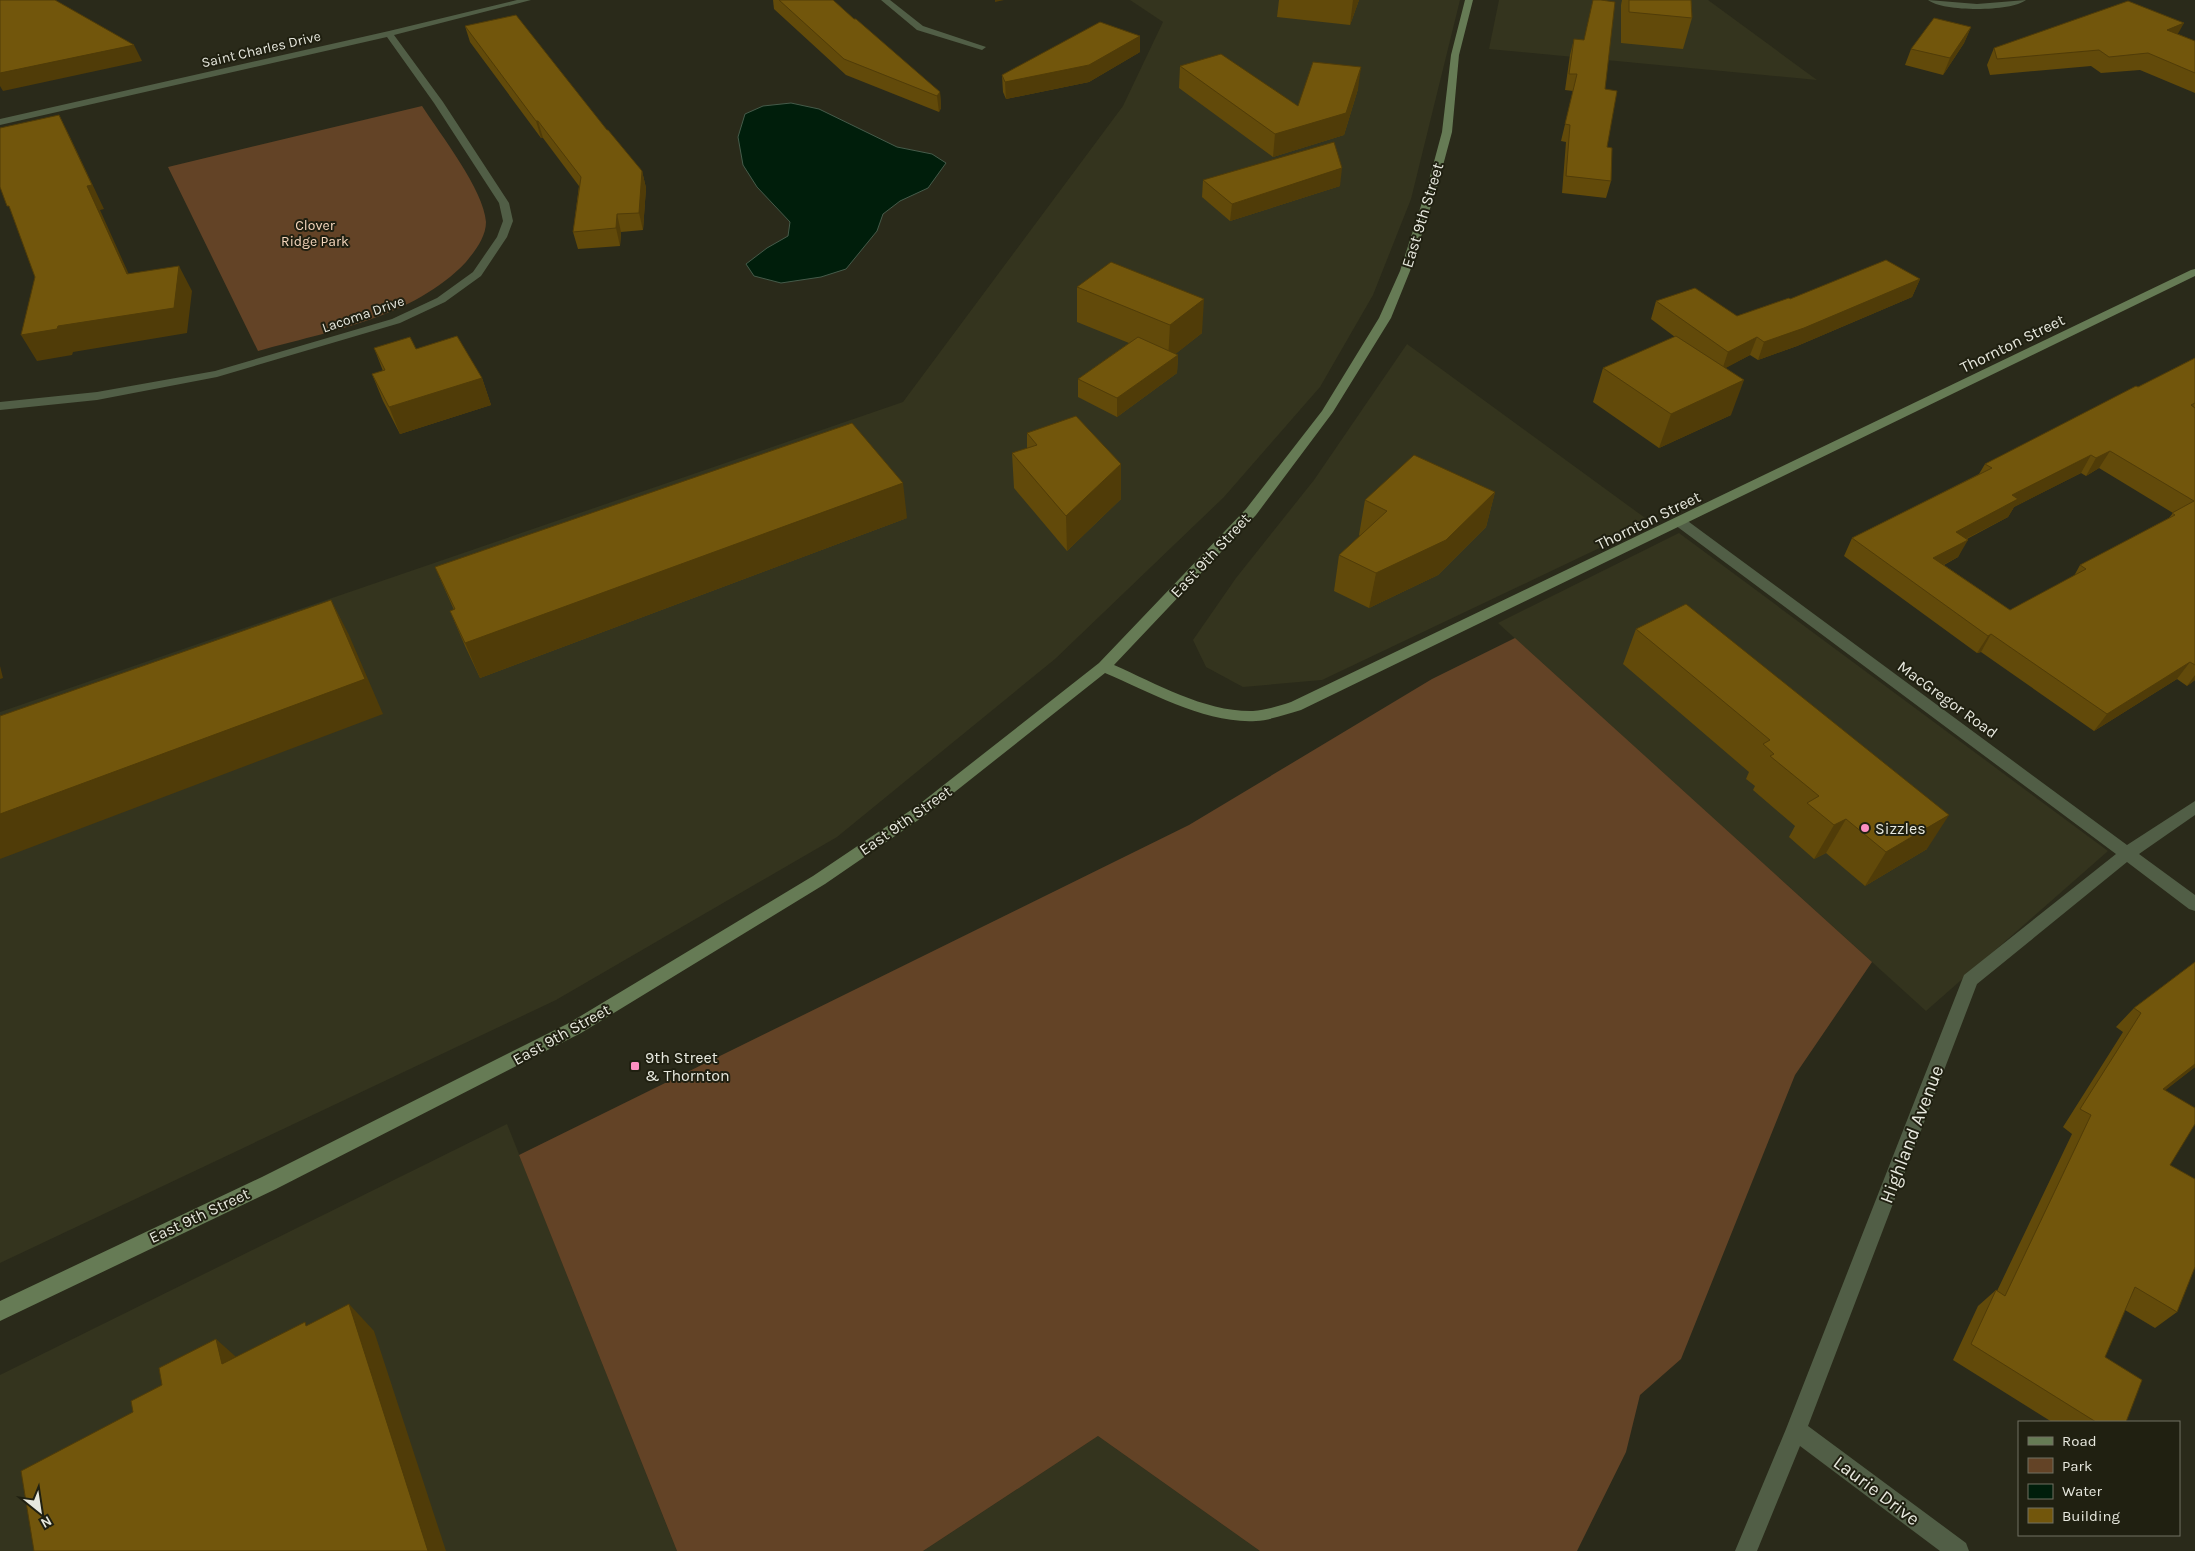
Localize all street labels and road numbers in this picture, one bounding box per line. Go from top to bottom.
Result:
street label: Saint Charles Drive [200,28,322,71]
street label: East 9th Street [1398,160,1447,270]
street label: Lacoma Drive [320,292,407,337]
street label: Thornton Street [1957,310,2068,377]
street label: Thornton Street [1593,487,1704,554]
street label: East 9th Street [1166,509,1254,602]
street label: MacGregor Road [1894,657,2001,742]
street label: East 9th Street [855,781,955,859]
street label: East 9th Street [509,1000,613,1069]
street label: Highland Avenue [1875,1062,1948,1207]
street label: East 9th Street [146,1184,252,1247]
street label: Laurie Drive [1829,1451,1924,1530]

